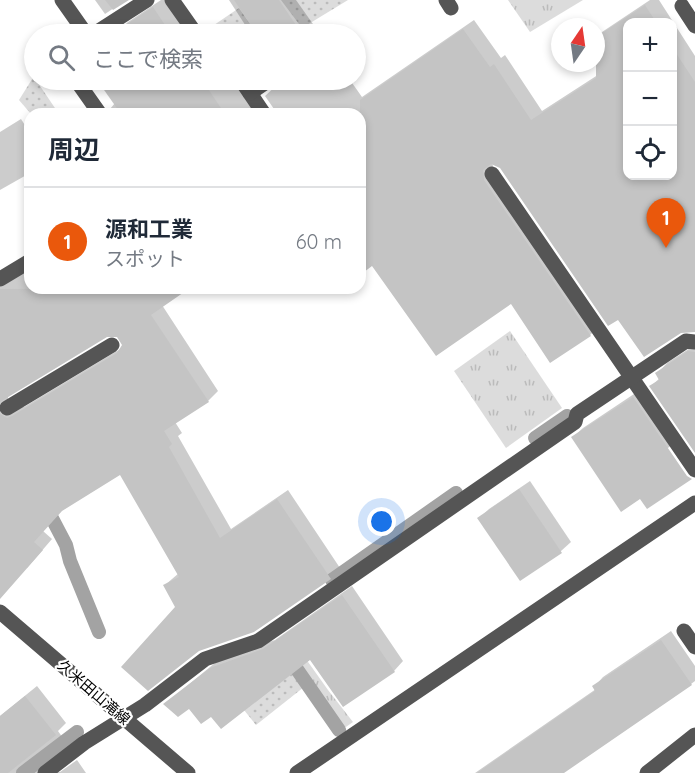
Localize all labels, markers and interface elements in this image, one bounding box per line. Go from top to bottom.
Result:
north arrow [551,18,605,72]
map controls [623,18,677,180]
button: + [623,18,677,72]
search box [24,24,366,90]
icon: search [45,41,78,74]
text: ここで検索 [93,45,203,73]
button: − [623,72,677,126]
button: locate [623,126,677,180]
text: 周辺 [48,133,100,166]
pin: 1 [646,198,686,248]
text: 源和工業 [105,215,193,243]
text: 1 [64,229,71,254]
text: 60 m [296,229,342,254]
text: スポット [105,246,185,271]
your location [367,507,396,536]
street label: 久米田山滝線 [54,655,134,729]

